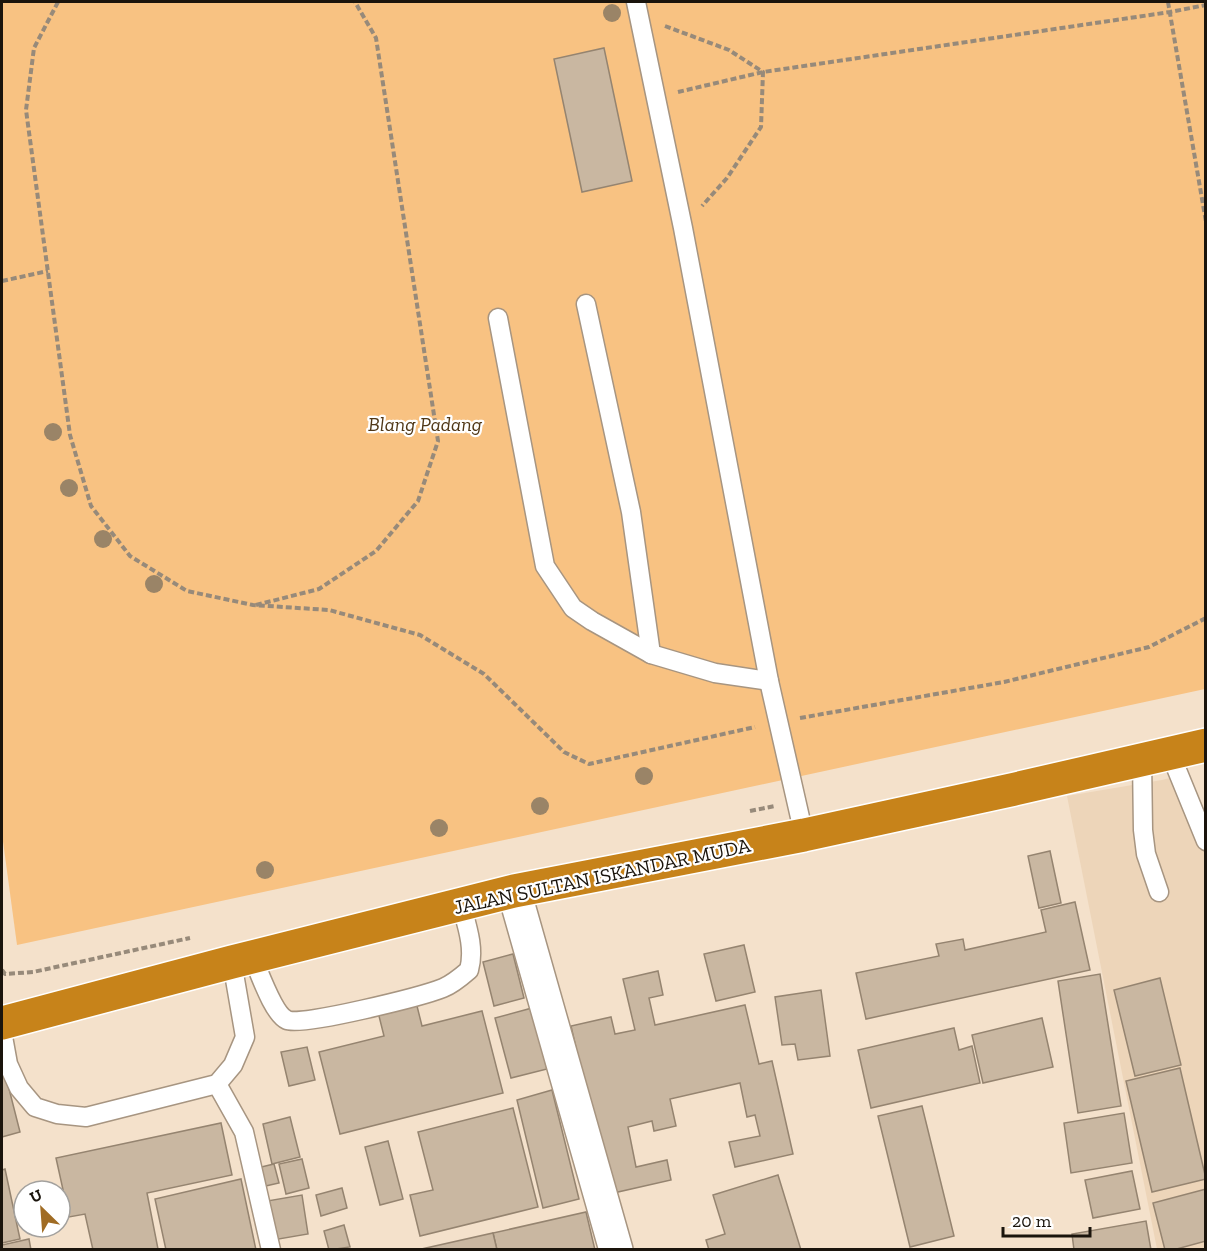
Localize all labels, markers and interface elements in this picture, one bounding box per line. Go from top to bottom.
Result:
park label: Blang Padang [368,412,483,436]
street label: JALAN SULTAN ISKANDAR MUDA [452,833,753,919]
north arrow [12,1179,72,1239]
text: U [27,1185,46,1207]
scale bar [1003,1200,1090,1238]
text: 20 m [1012,1210,1052,1232]

